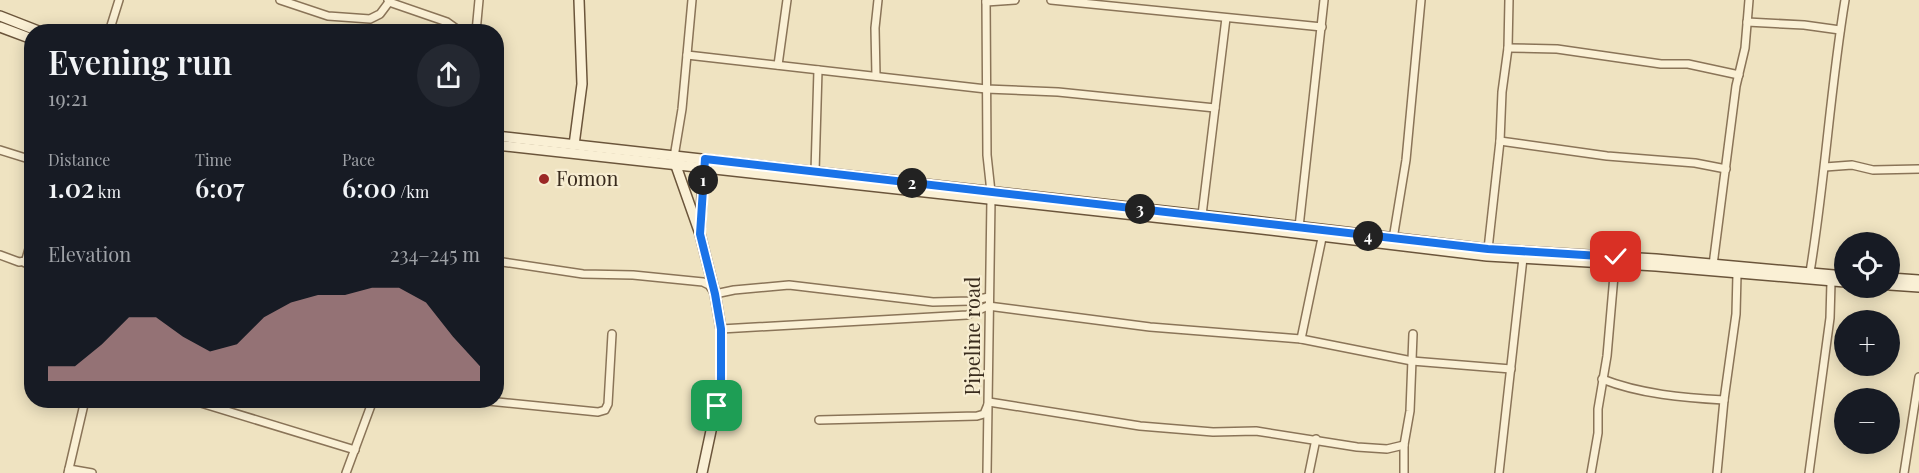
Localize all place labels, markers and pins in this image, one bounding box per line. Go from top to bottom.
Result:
place label: Fomon [556,164,619,191]
pin: 1 [688,165,718,195]
pin: 2 [897,168,927,198]
marker: Fomon [537,172,551,186]
pin: 3 [1125,194,1155,224]
pin: 4 [1353,221,1383,251]
pin [1590,231,1641,282]
pin [691,380,742,431]

